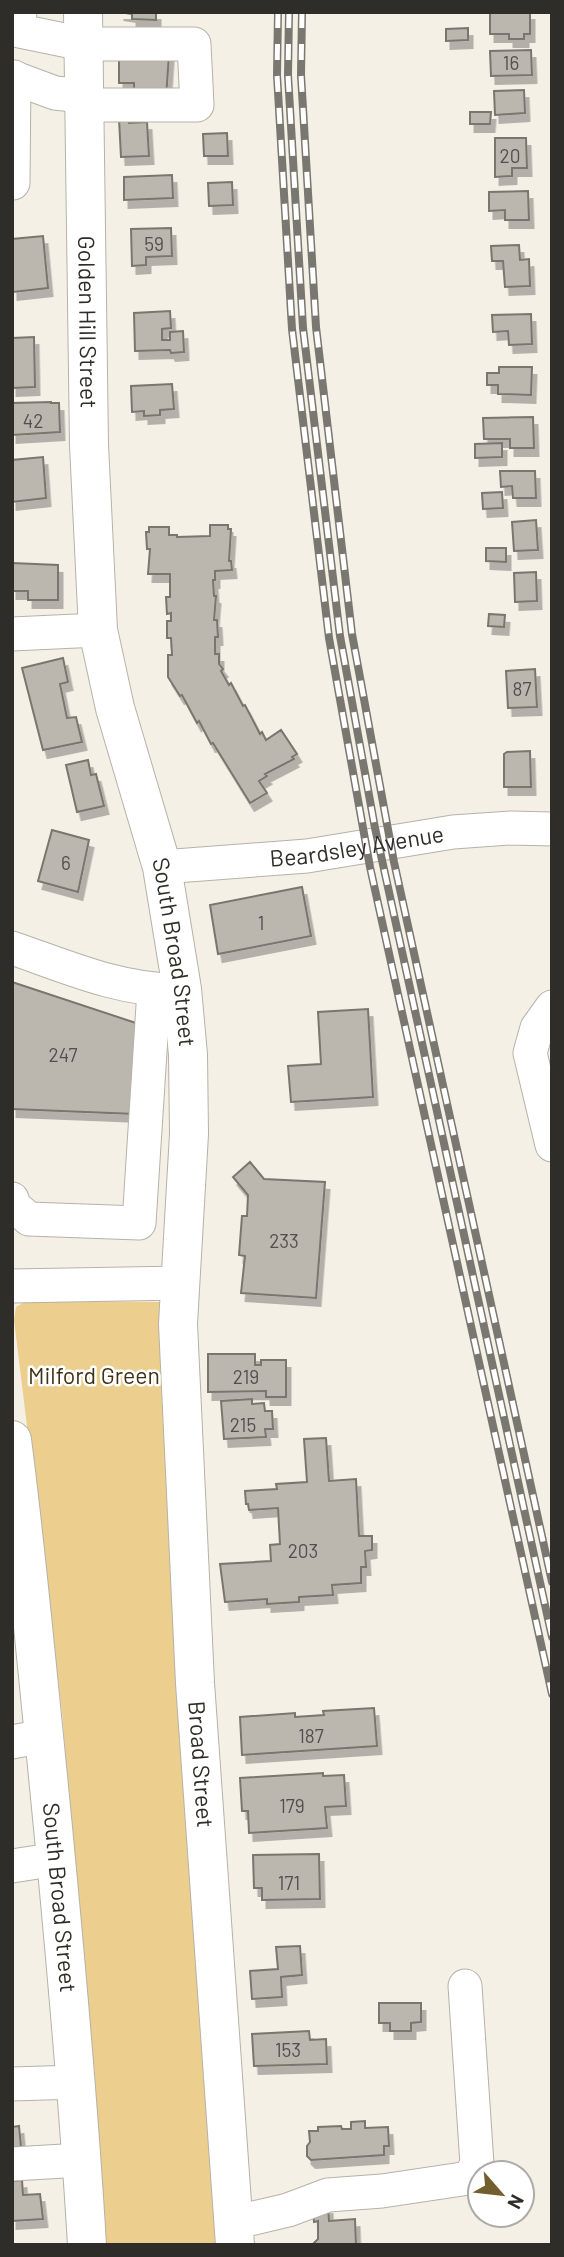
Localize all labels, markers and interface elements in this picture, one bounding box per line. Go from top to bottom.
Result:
house number: 16 [503,51,519,74]
house number: 20 [500,144,520,167]
house number: 59 [144,232,164,255]
street label: Golden Hill Street [73,235,103,409]
house number: 42 [23,409,43,432]
house number: 87 [513,677,531,700]
street label: Beardsley Avenue [269,819,446,872]
house number: 6 [61,851,71,874]
street label: South Broad Street [147,854,202,1048]
house number: 1 [258,911,264,934]
house number: 247 [48,1043,78,1066]
house number: 233 [269,1229,299,1252]
park label: Milford Green [28,1361,160,1389]
house number: 219 [233,1365,259,1388]
house number: 215 [230,1413,256,1436]
house number: 203 [288,1539,318,1562]
street label: Broad Street [183,1700,220,1829]
house number: 187 [298,1724,324,1747]
house number: 179 [279,1794,305,1817]
street label: South Broad Street [38,1801,83,1994]
house number: 171 [278,1871,300,1894]
house number: 153 [275,2038,301,2061]
north arrow [466,2159,536,2229]
text: N [503,2191,530,2213]

